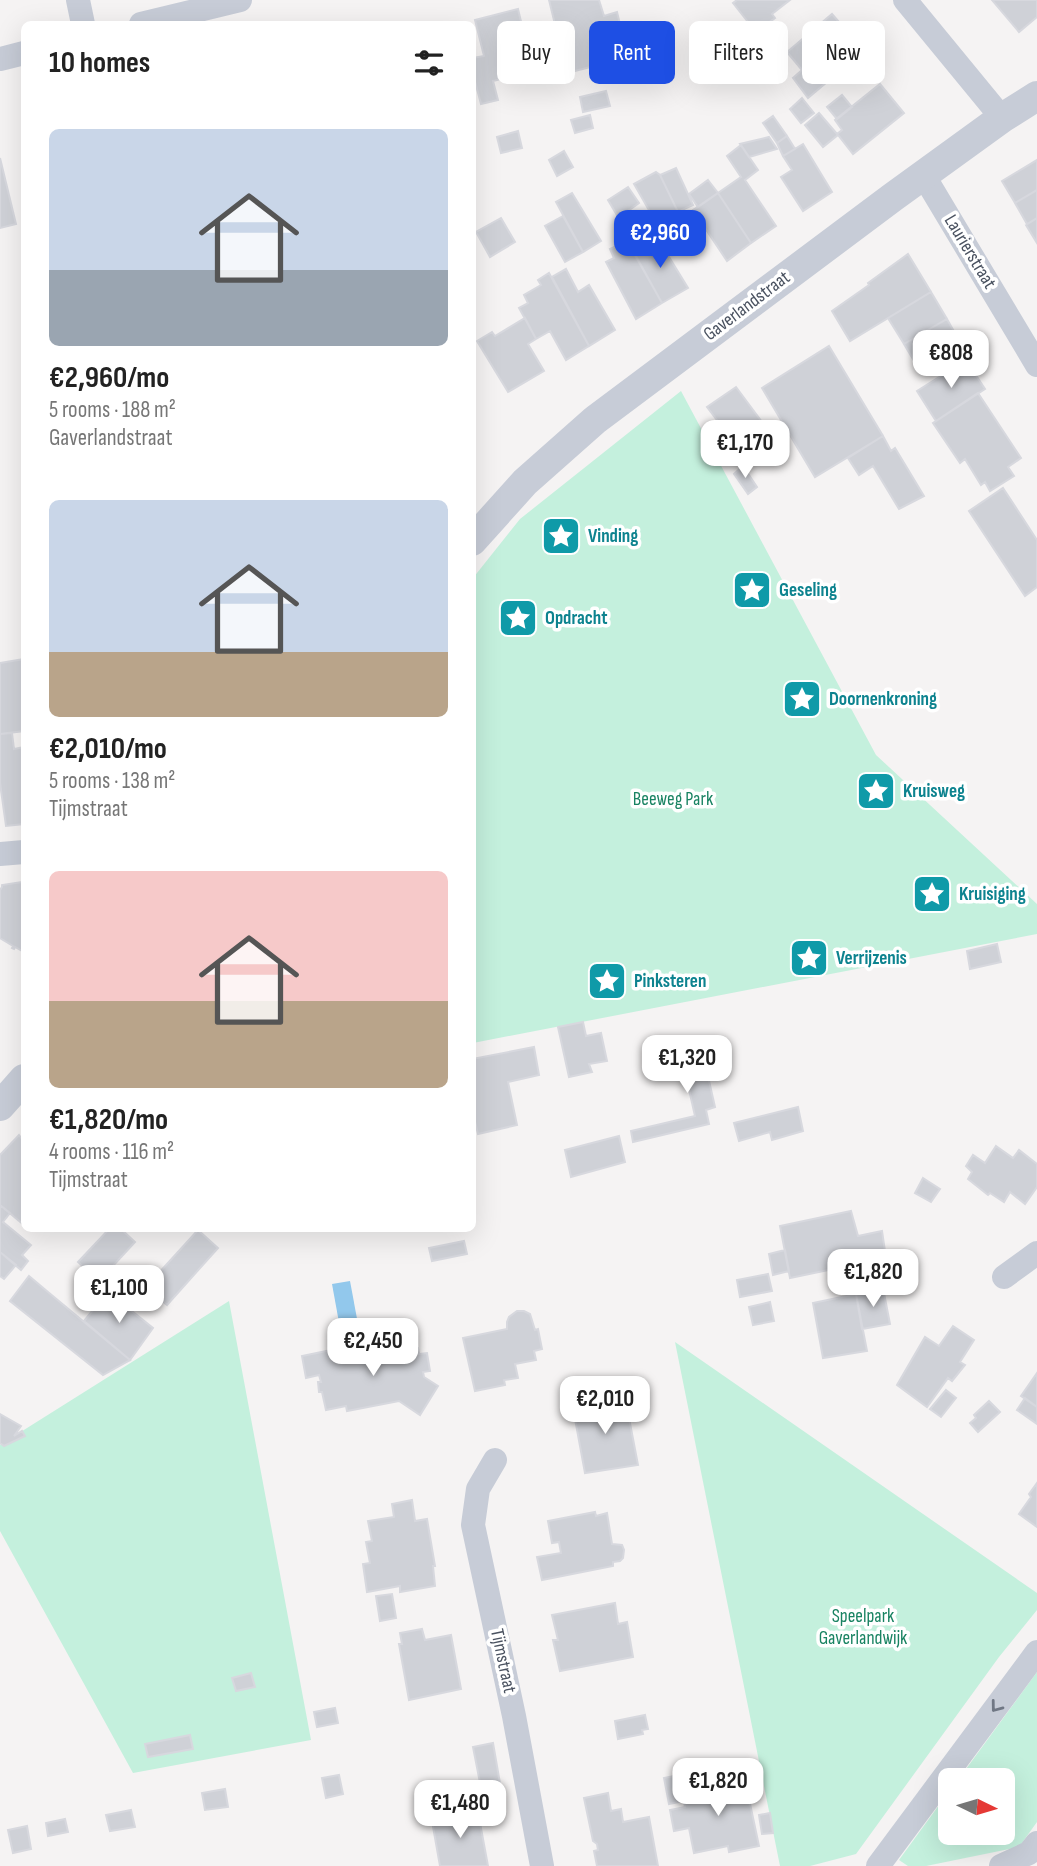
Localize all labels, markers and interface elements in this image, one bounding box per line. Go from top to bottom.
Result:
chip: Buy [497,21,575,84]
chip: Rent [589,21,675,84]
chip: Filters [689,21,788,84]
chip: New [802,21,885,84]
icon: filters [410,44,448,82]
text: 10 homes [49,45,150,81]
icon: home [186,175,312,301]
pin: €2,960 [603,210,717,270]
street label: Laurierstraat [939,211,1001,293]
text: €2,960 [630,219,690,247]
street label: Gaverlandstraat [699,266,795,346]
pin: €808 [910,330,992,390]
text: €808 [929,339,973,367]
text: €2,960/mo [49,360,169,396]
text: 5 rooms · 188 m² [49,396,176,424]
pin: €1,170 [688,420,802,480]
text: Gaverlandstraat [49,424,172,452]
text: €1,170 [717,429,773,457]
place icon: Vinding [540,515,582,557]
place label: Vinding [588,525,638,548]
icon: home [186,546,312,672]
place icon: Geseling [731,569,773,611]
place label: Geseling [779,579,837,602]
place icon: Opdracht [497,597,539,639]
place label: Opdracht [545,607,608,630]
place icon: Doornenkroning [781,678,823,720]
place label: Doornenkroning [829,688,937,711]
text: €2,010/mo [49,731,167,767]
text: 5 rooms · 138 m² [49,767,175,795]
place icon: Kruisweg [855,770,897,812]
place label: Kruisweg [903,780,965,803]
park label: Beeweg Park [633,788,714,811]
text: Tijmstraat [49,795,128,823]
place icon: Kruisiging [911,873,953,915]
place label: Kruisiging [959,883,1026,906]
icon: home [186,917,312,1043]
place icon: Verrijzenis [788,937,830,979]
place label: Verrijzenis [836,947,907,970]
place icon: Pinksteren [586,960,628,1002]
place label: Pinksteren [634,970,706,993]
pin: €1,320 [630,1036,744,1095]
text: €1,320 [658,1044,716,1072]
text: €1,820/mo [49,1102,168,1138]
text: 4 rooms · 116 m² [49,1138,174,1166]
text: Tijmstraat [49,1166,128,1194]
pin: €1,820 [816,1250,930,1309]
text: €1,820 [843,1258,903,1286]
pin: €1,100 [62,1266,176,1325]
text: €1,100 [90,1274,148,1302]
pin: €2,450 [316,1318,430,1378]
text: €2,450 [343,1327,403,1355]
pin: €2,010 [548,1376,662,1436]
text: €2,010 [576,1385,634,1413]
park label: Speelpark Gaverlandwijk [819,1605,908,1650]
street label: Tijmstraat [485,1627,521,1695]
one-way arrow [992,1699,1005,1712]
pin: €1,820 [661,1758,775,1818]
text: €1,820 [688,1767,748,1795]
north arrow [938,1768,1015,1844]
map controls [938,1768,1015,1845]
pin: €1,480 [403,1780,517,1840]
text: €1,480 [430,1789,490,1817]

